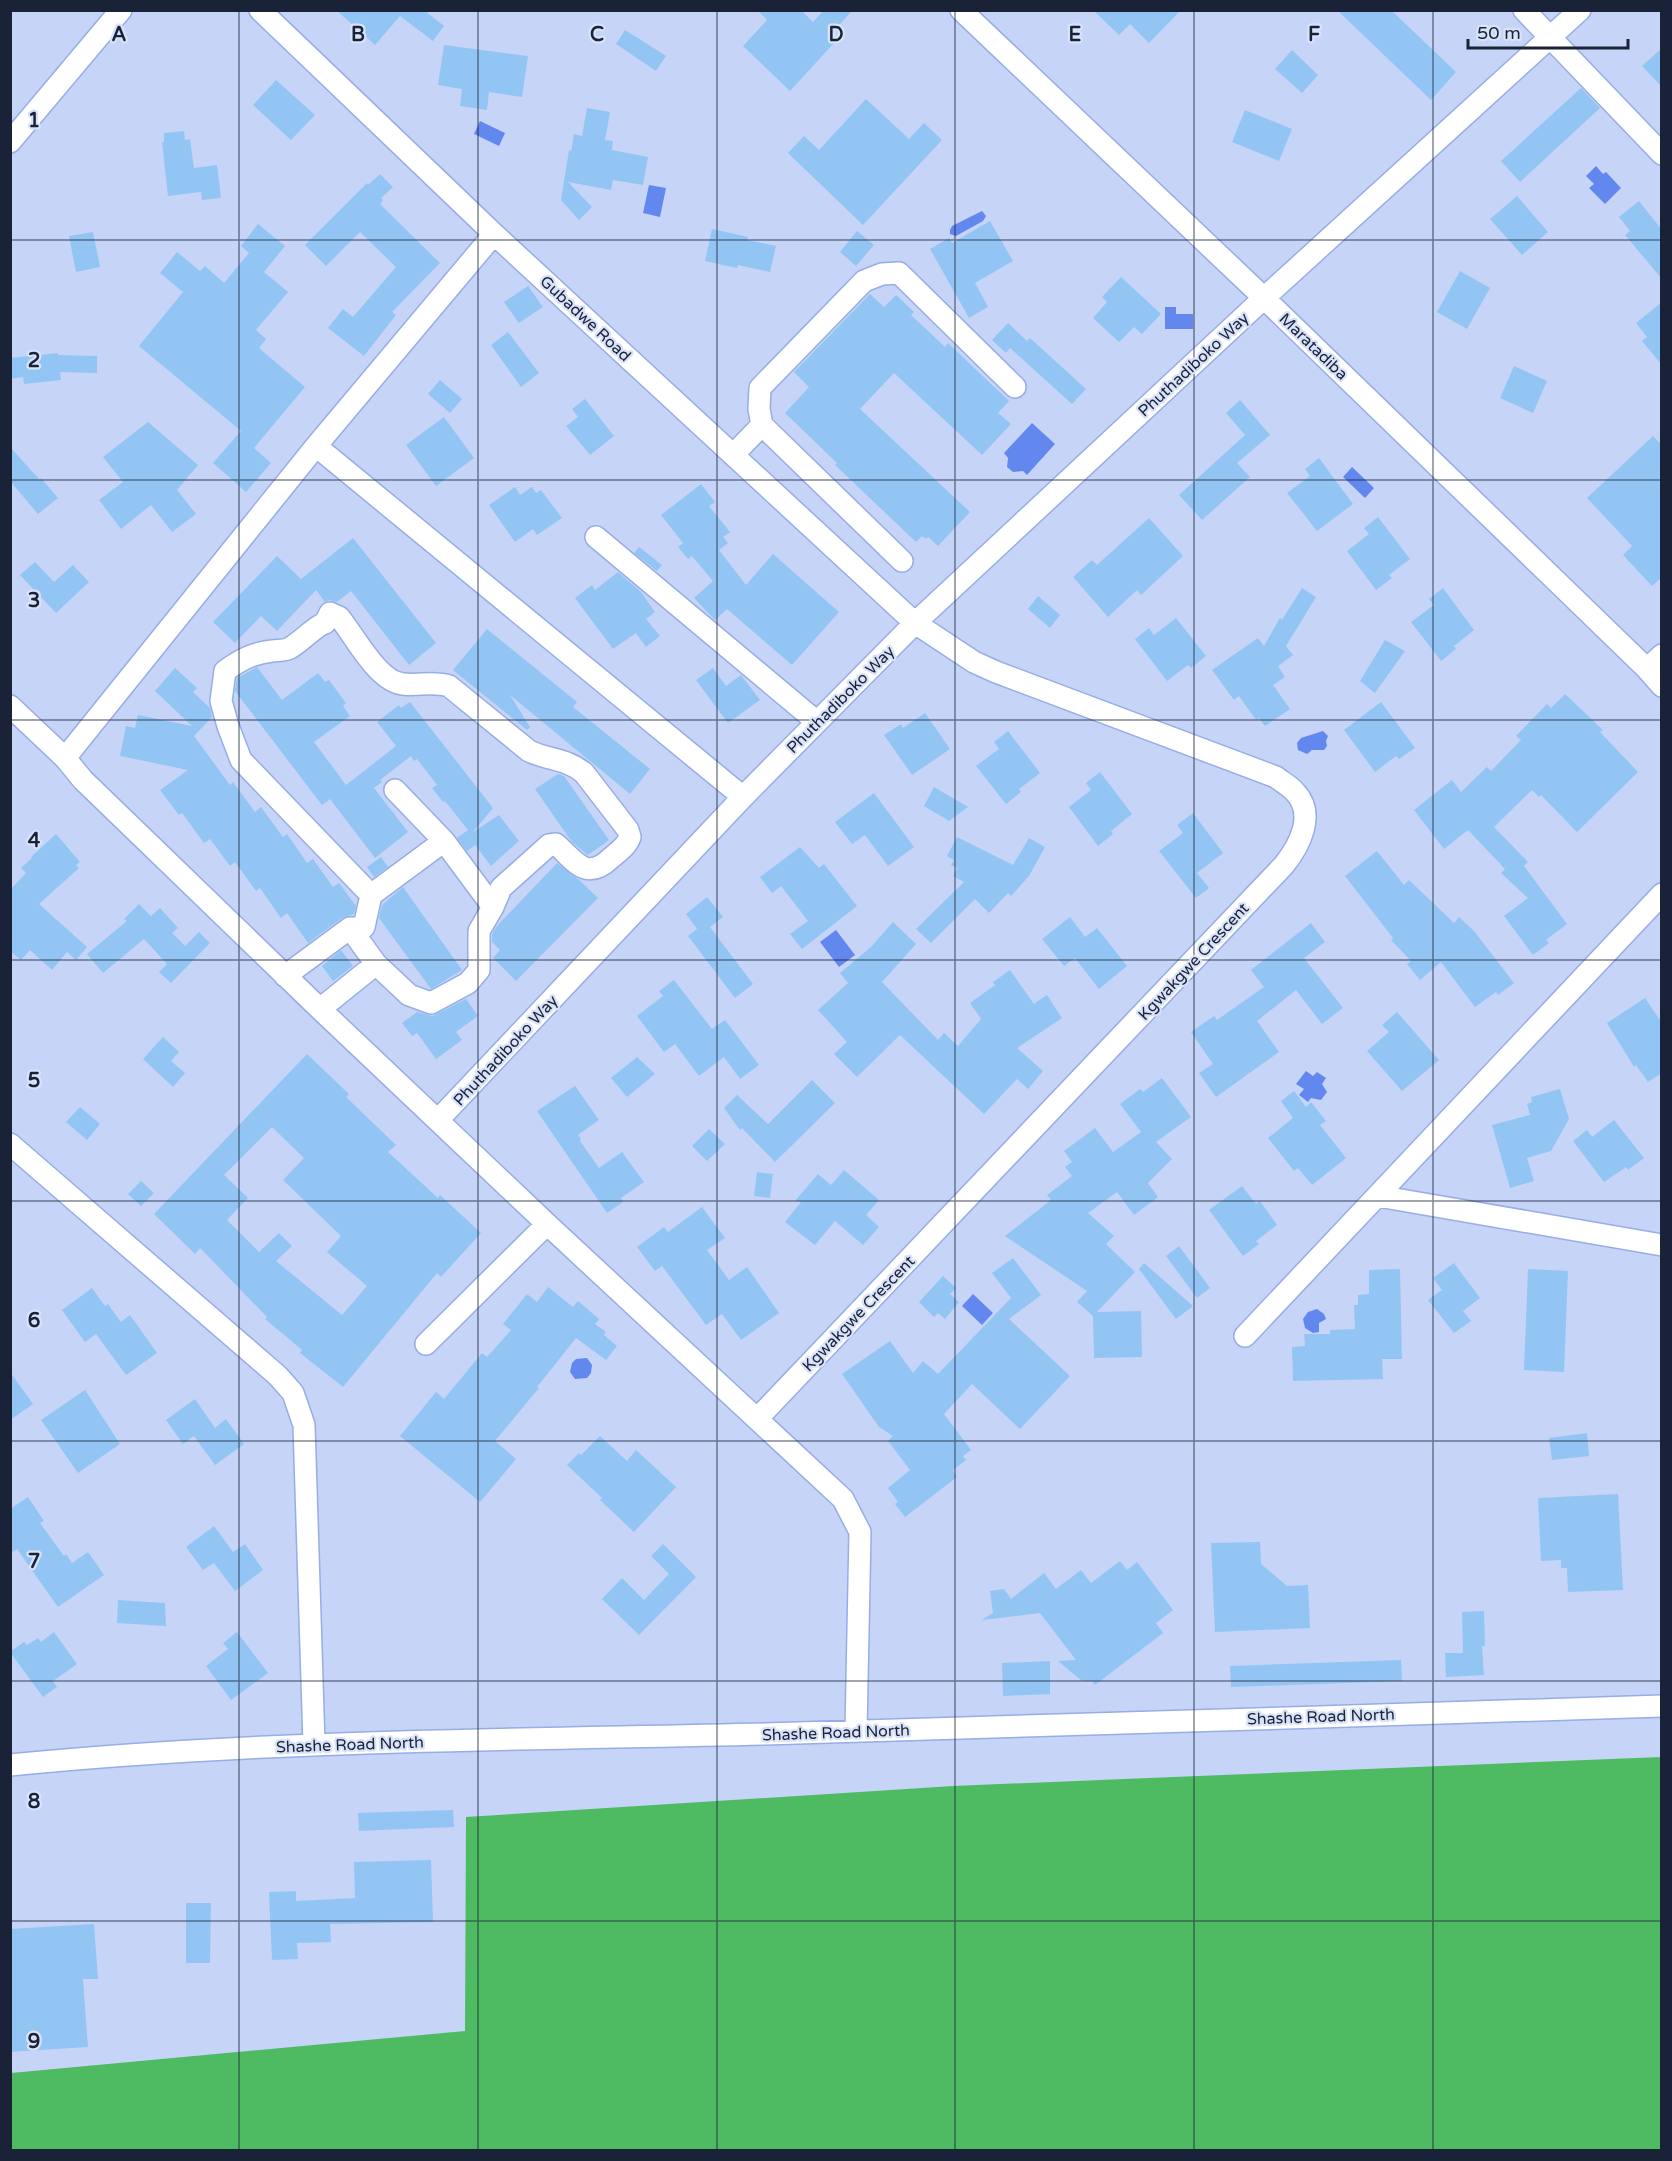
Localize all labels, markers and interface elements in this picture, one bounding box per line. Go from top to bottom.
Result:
scale bar [1468,12,1628,50]
text: 50 m [1477,22,1521,44]
text: A [112,23,127,47]
text: B [351,23,365,47]
text: C [590,23,604,47]
text: D [828,23,844,47]
text: E [1069,23,1082,47]
text: F [1308,23,1320,47]
text: 1 [28,109,40,133]
street label: Gubadwe Road [536,272,635,366]
street label: Phuthadiboko Way [1134,308,1254,421]
street label: Maratadiba [1275,309,1352,384]
text: 2 [28,349,40,373]
text: 3 [28,589,40,613]
street label: Phuthadiboko Way [783,641,899,758]
text: 4 [28,829,41,853]
street label: Kgwakgwe Crescent [1134,899,1253,1025]
street label: Phuthadiboko Way [449,991,563,1110]
text: 5 [28,1069,40,1093]
street label: Kgwakgwe Crescent [798,1251,919,1376]
text: 6 [28,1309,40,1333]
text: 7 [28,1550,40,1574]
street label: Shashe Road North [1247,1704,1395,1730]
street label: Shashe Road North [762,1720,910,1746]
street label: Shashe Road North [276,1732,424,1758]
text: 8 [28,1790,40,1814]
text: 9 [28,2030,40,2054]

